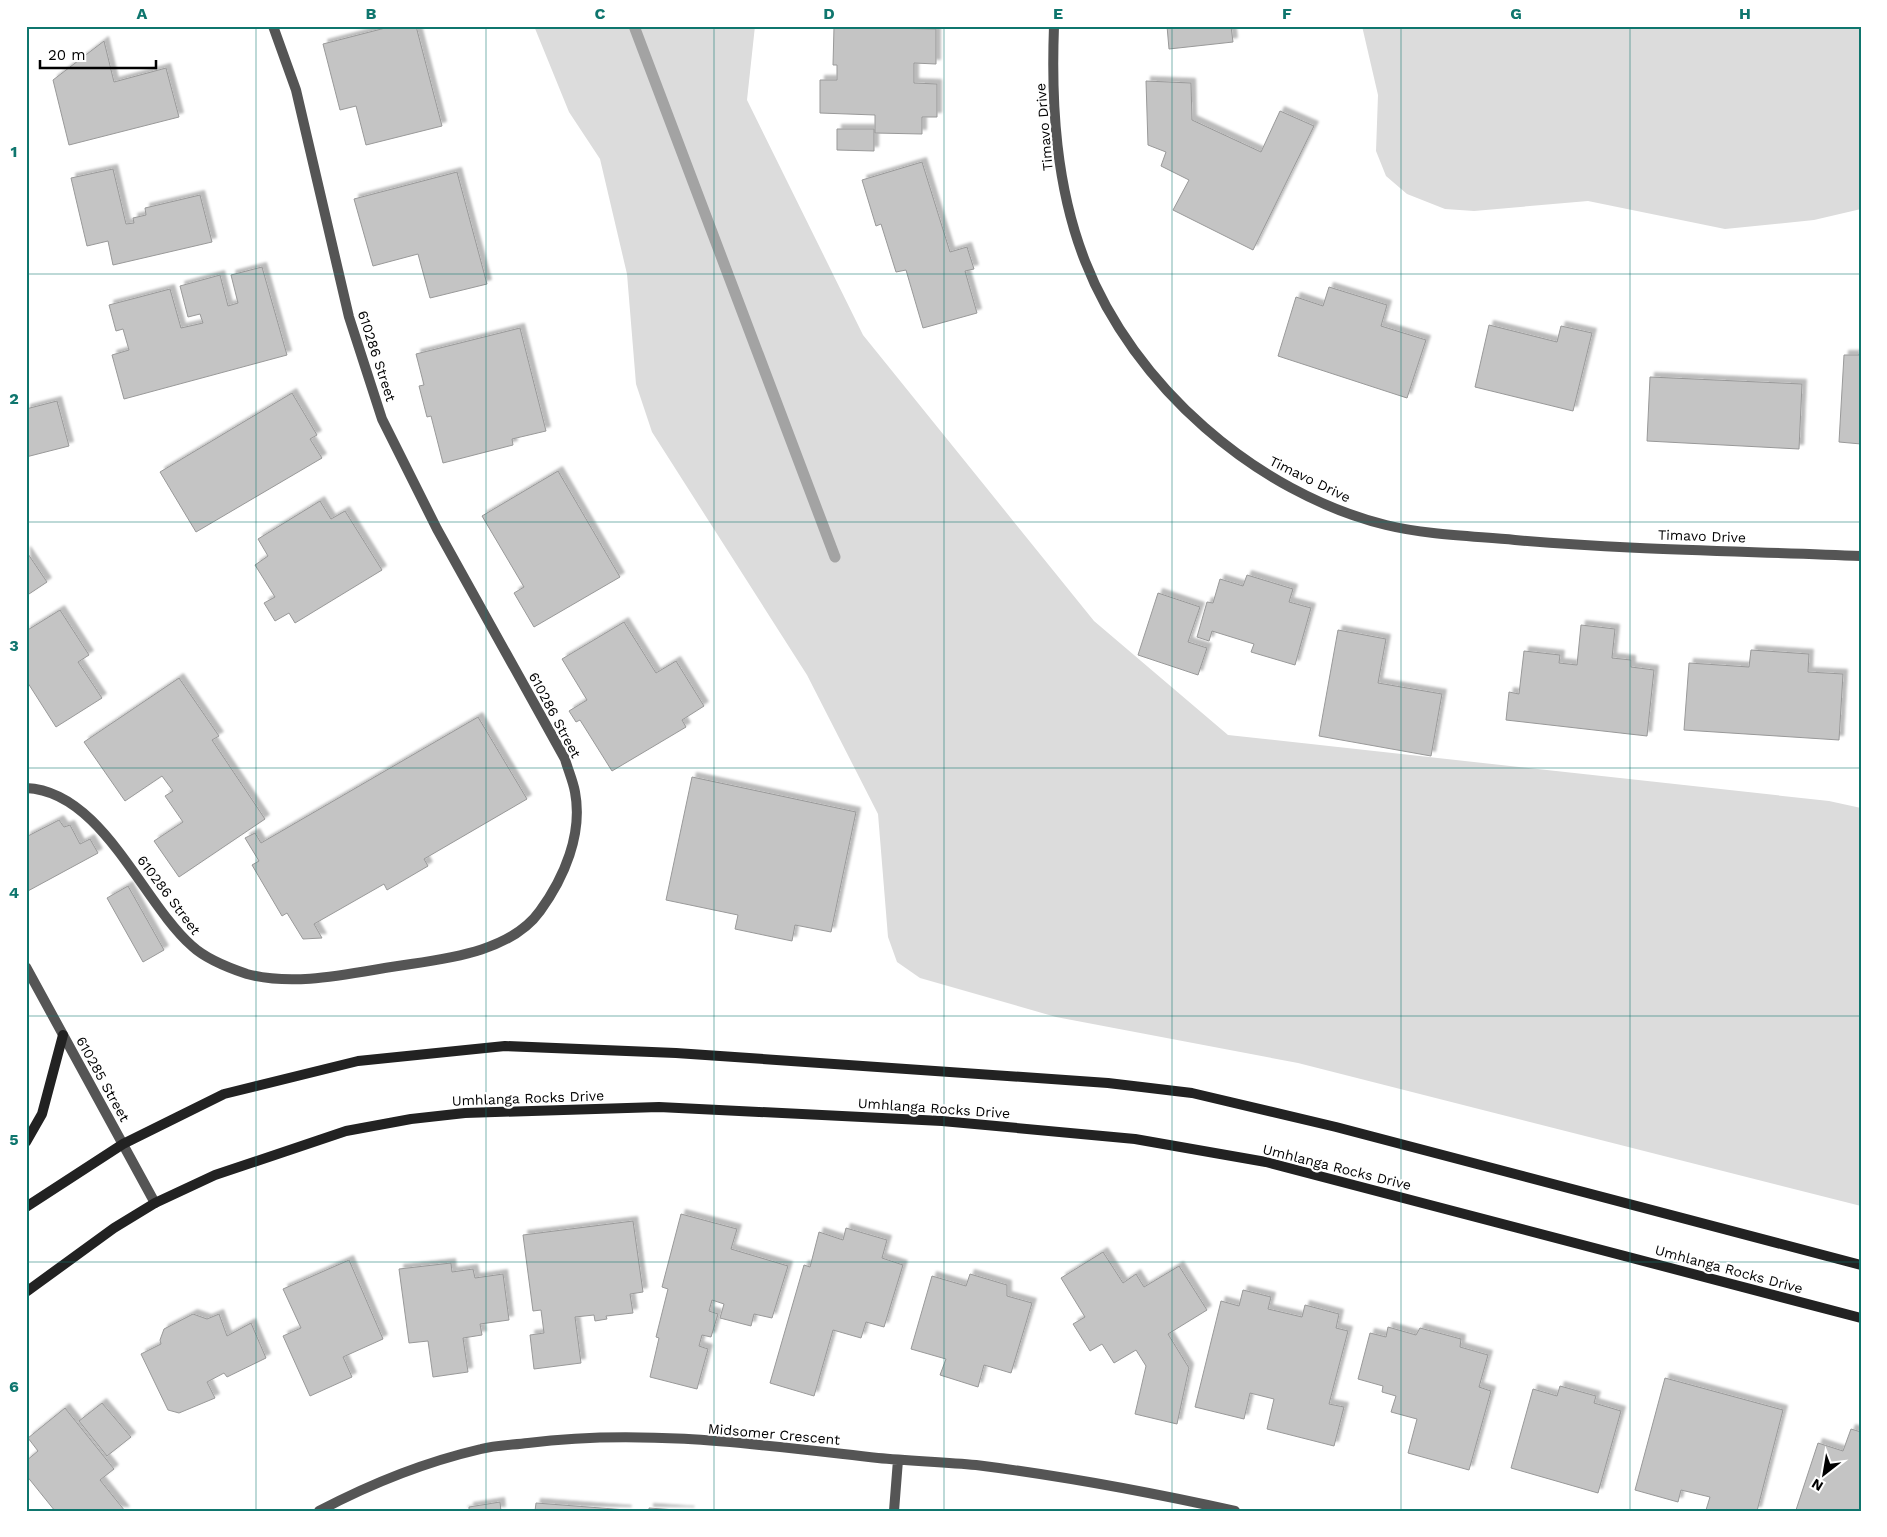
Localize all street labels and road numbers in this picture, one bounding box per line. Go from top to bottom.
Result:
street label: Timavo Drive [1032,82,1056,172]
street label: 610286 Street [355,308,399,404]
street label: Timavo Drive [1267,452,1353,506]
street label: Timavo Drive [1658,526,1746,546]
street label: 610286 Street [526,669,584,761]
street label: 610286 Street [134,852,204,938]
street label: 610285 Street [73,1034,133,1124]
street label: Umhlanga Rocks Drive [451,1087,605,1109]
street label: Umhlanga Rocks Drive [857,1095,1011,1121]
street label: Umhlanga Rocks Drive [1261,1141,1413,1193]
street label: Umhlanga Rocks Drive [1653,1242,1805,1296]
street label: Midsomer Crescent [707,1420,841,1448]

